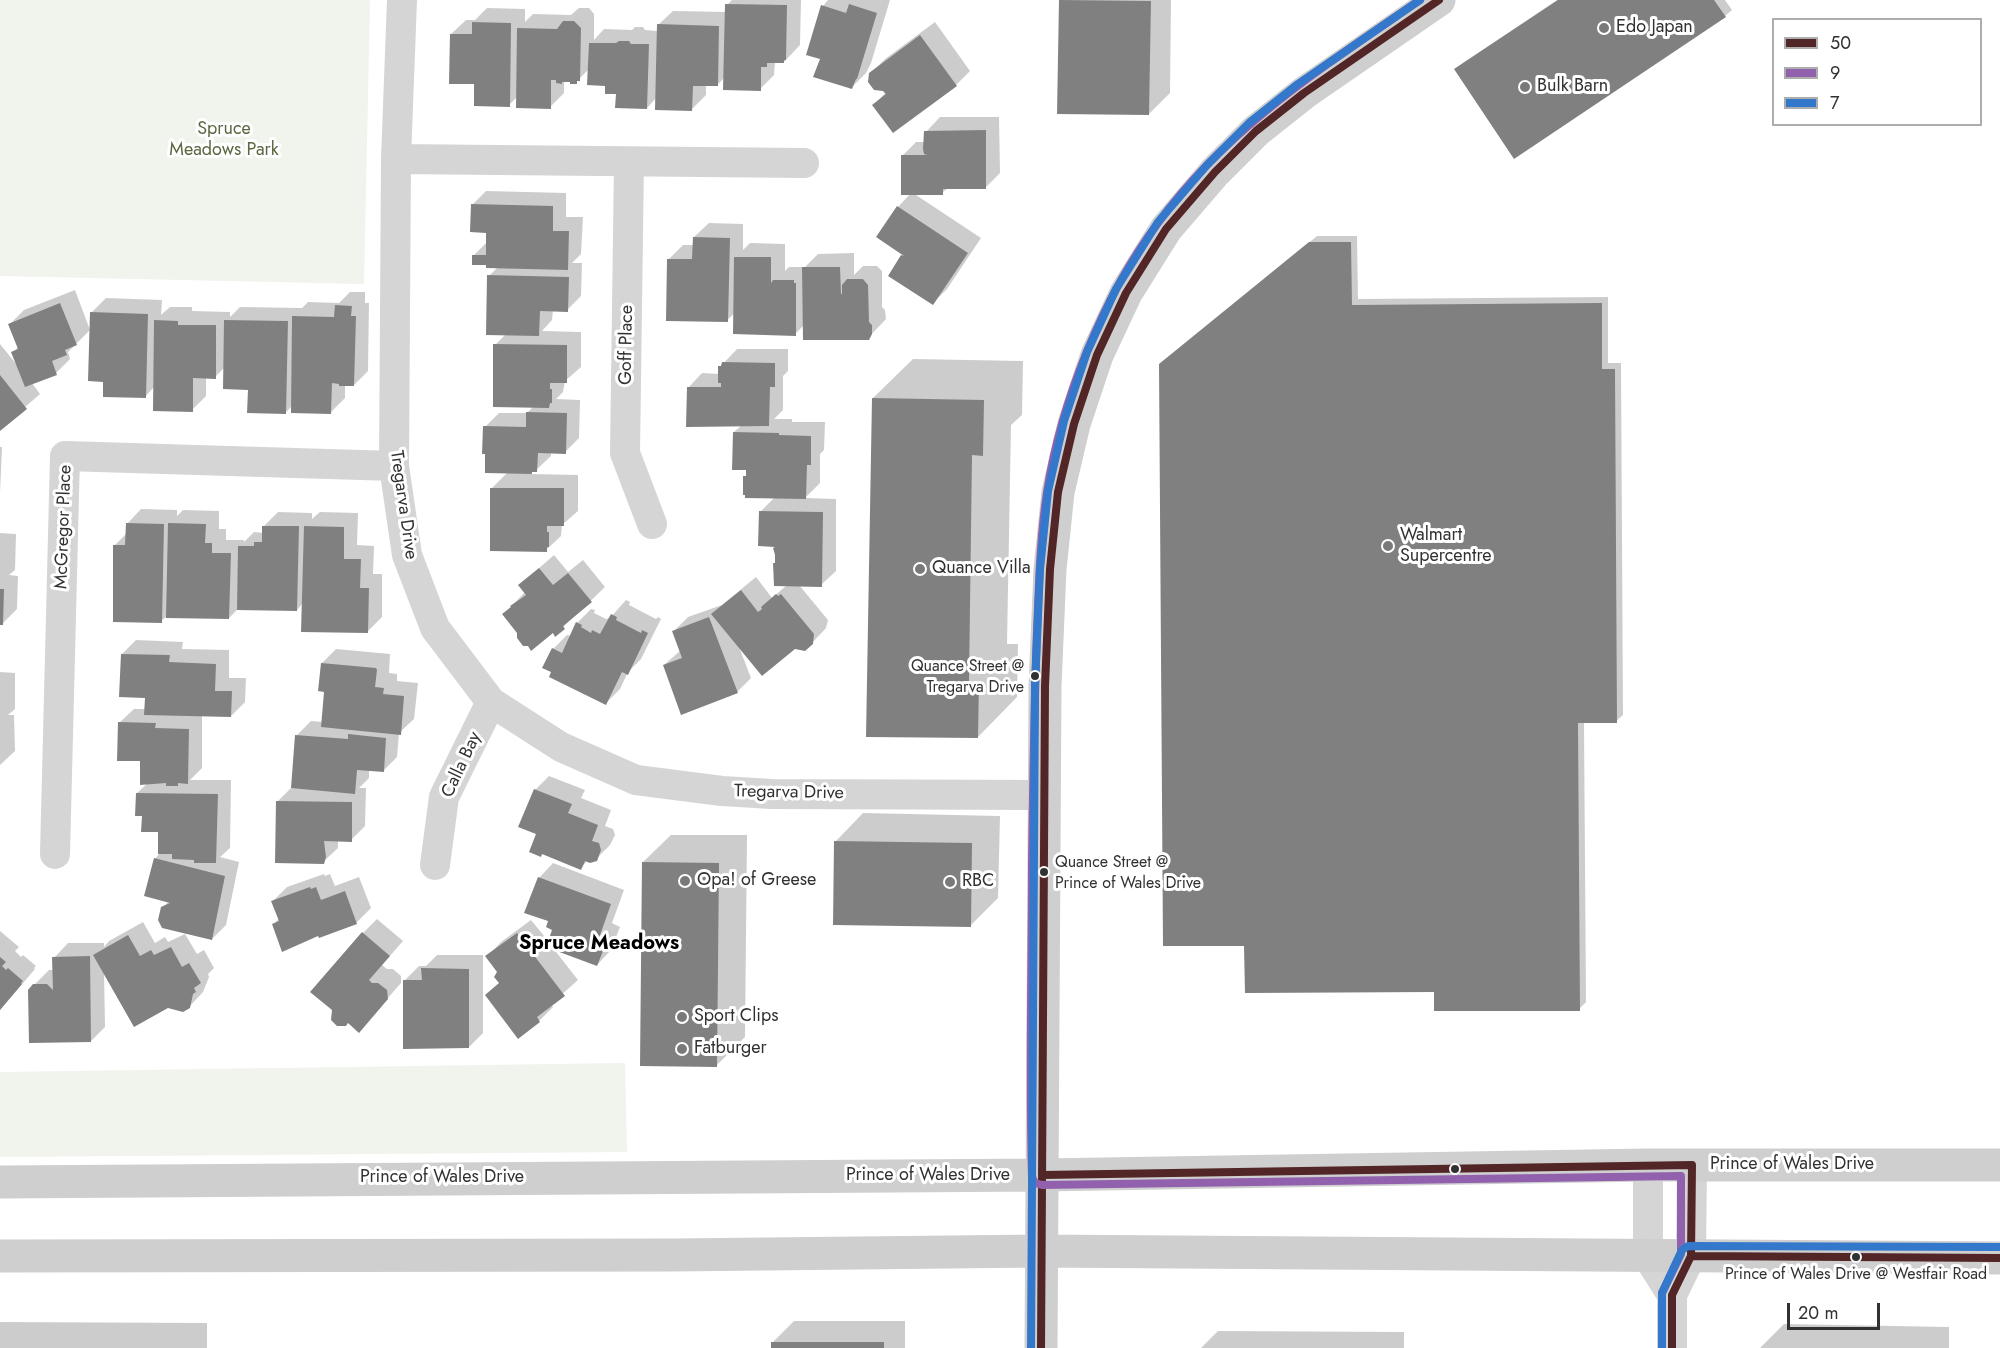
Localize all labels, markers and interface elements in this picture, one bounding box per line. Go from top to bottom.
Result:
place label: Edo Japan [1616,17,1693,39]
legend [1772,18,1982,126]
marker: Edo Japan [1597,21,1611,35]
text: 50 [1830,30,1851,56]
text: 9 [1830,60,1840,86]
place label: Bulk Barn [1537,76,1608,98]
marker: Bulk Barn [1518,80,1532,94]
text: 7 [1830,90,1839,116]
park label: Spruce Meadows Park [169,119,279,162]
street label: Goff Place [616,305,638,385]
street label: Tregarva Drive [385,449,421,561]
street label: McGregor Place [51,464,77,590]
place label: Walmart Supercentre [1400,525,1492,568]
marker: Walmart Supercentre [1381,539,1395,553]
place label: Quance Villa [932,558,1031,580]
marker: Quance Villa [913,562,927,576]
place label: Quance Street @ Tregarva Drive [911,657,1024,695]
marker: Quance Street @ Tregarva Drive [1029,670,1041,682]
street label: Calla Bay [437,729,487,801]
street label: Tregarva Drive [734,781,844,805]
place label: Quance Street @ Prince of Wales Drive [1055,853,1201,891]
marker: Quance Street @ Prince of Wales Drive [1038,866,1050,878]
place label: Opa! of Greese [697,870,816,892]
place label: RBC [962,871,994,893]
marker: Opa! of Greese [678,874,692,888]
marker: RBC [943,875,957,889]
district label: Spruce Meadows [519,932,679,956]
place label: Sport Clips [694,1006,779,1028]
marker: Sport Clips [675,1010,689,1024]
place label: Fatburger [694,1038,767,1060]
marker: Fatburger [675,1042,689,1056]
street label: Prince of Wales Drive [1710,1154,1874,1176]
unlabelled marker [1449,1163,1461,1175]
street label: Prince of Wales Drive [846,1165,1010,1187]
street label: Prince of Wales Drive [360,1167,524,1189]
marker: Prince of Wales Drive @ Westfair Road [1850,1251,1862,1263]
place label: Prince of Wales Drive @ Westfair Road [1725,1265,1987,1285]
scale bar [1790,1291,1883,1329]
text: 20 m [1798,1300,1838,1326]

